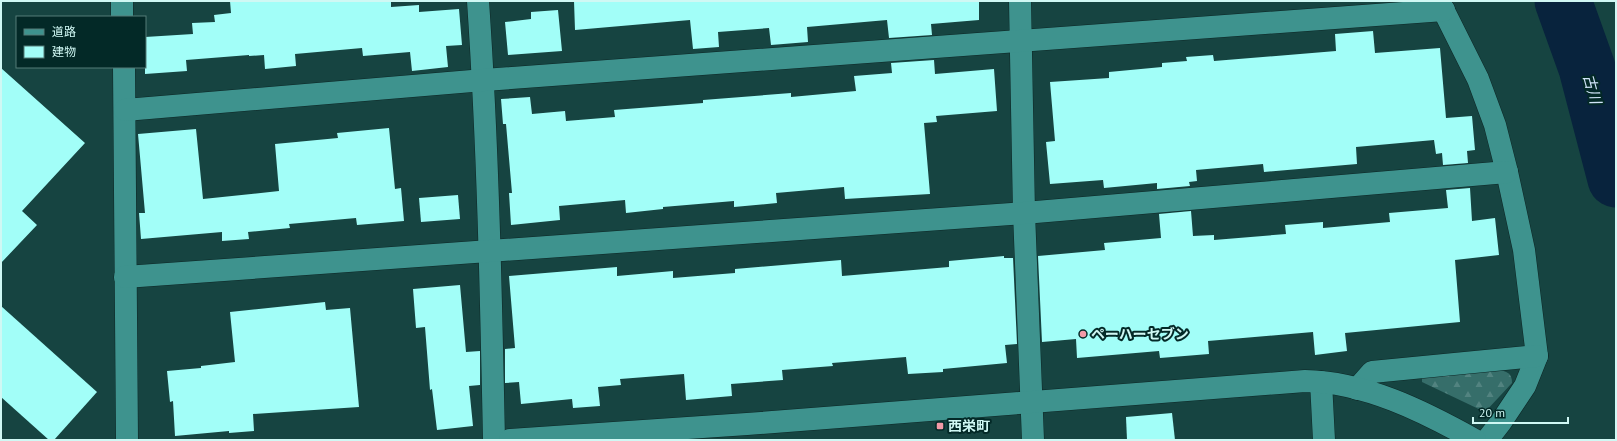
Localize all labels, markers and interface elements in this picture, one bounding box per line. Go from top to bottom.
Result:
legend [16,16,146,68]
text: 道路 [52,24,76,39]
text: 建物 [52,44,76,59]
water label: 古川 [1579,72,1606,108]
place label: ペーハーセブン [1091,325,1189,343]
marker: ペーハーセブン [1078,329,1088,339]
scale bar [1473,399,1568,425]
text: 20 m [1479,405,1505,420]
place label: 西栄町 [948,417,990,435]
marker: 西栄町 [935,421,945,431]

